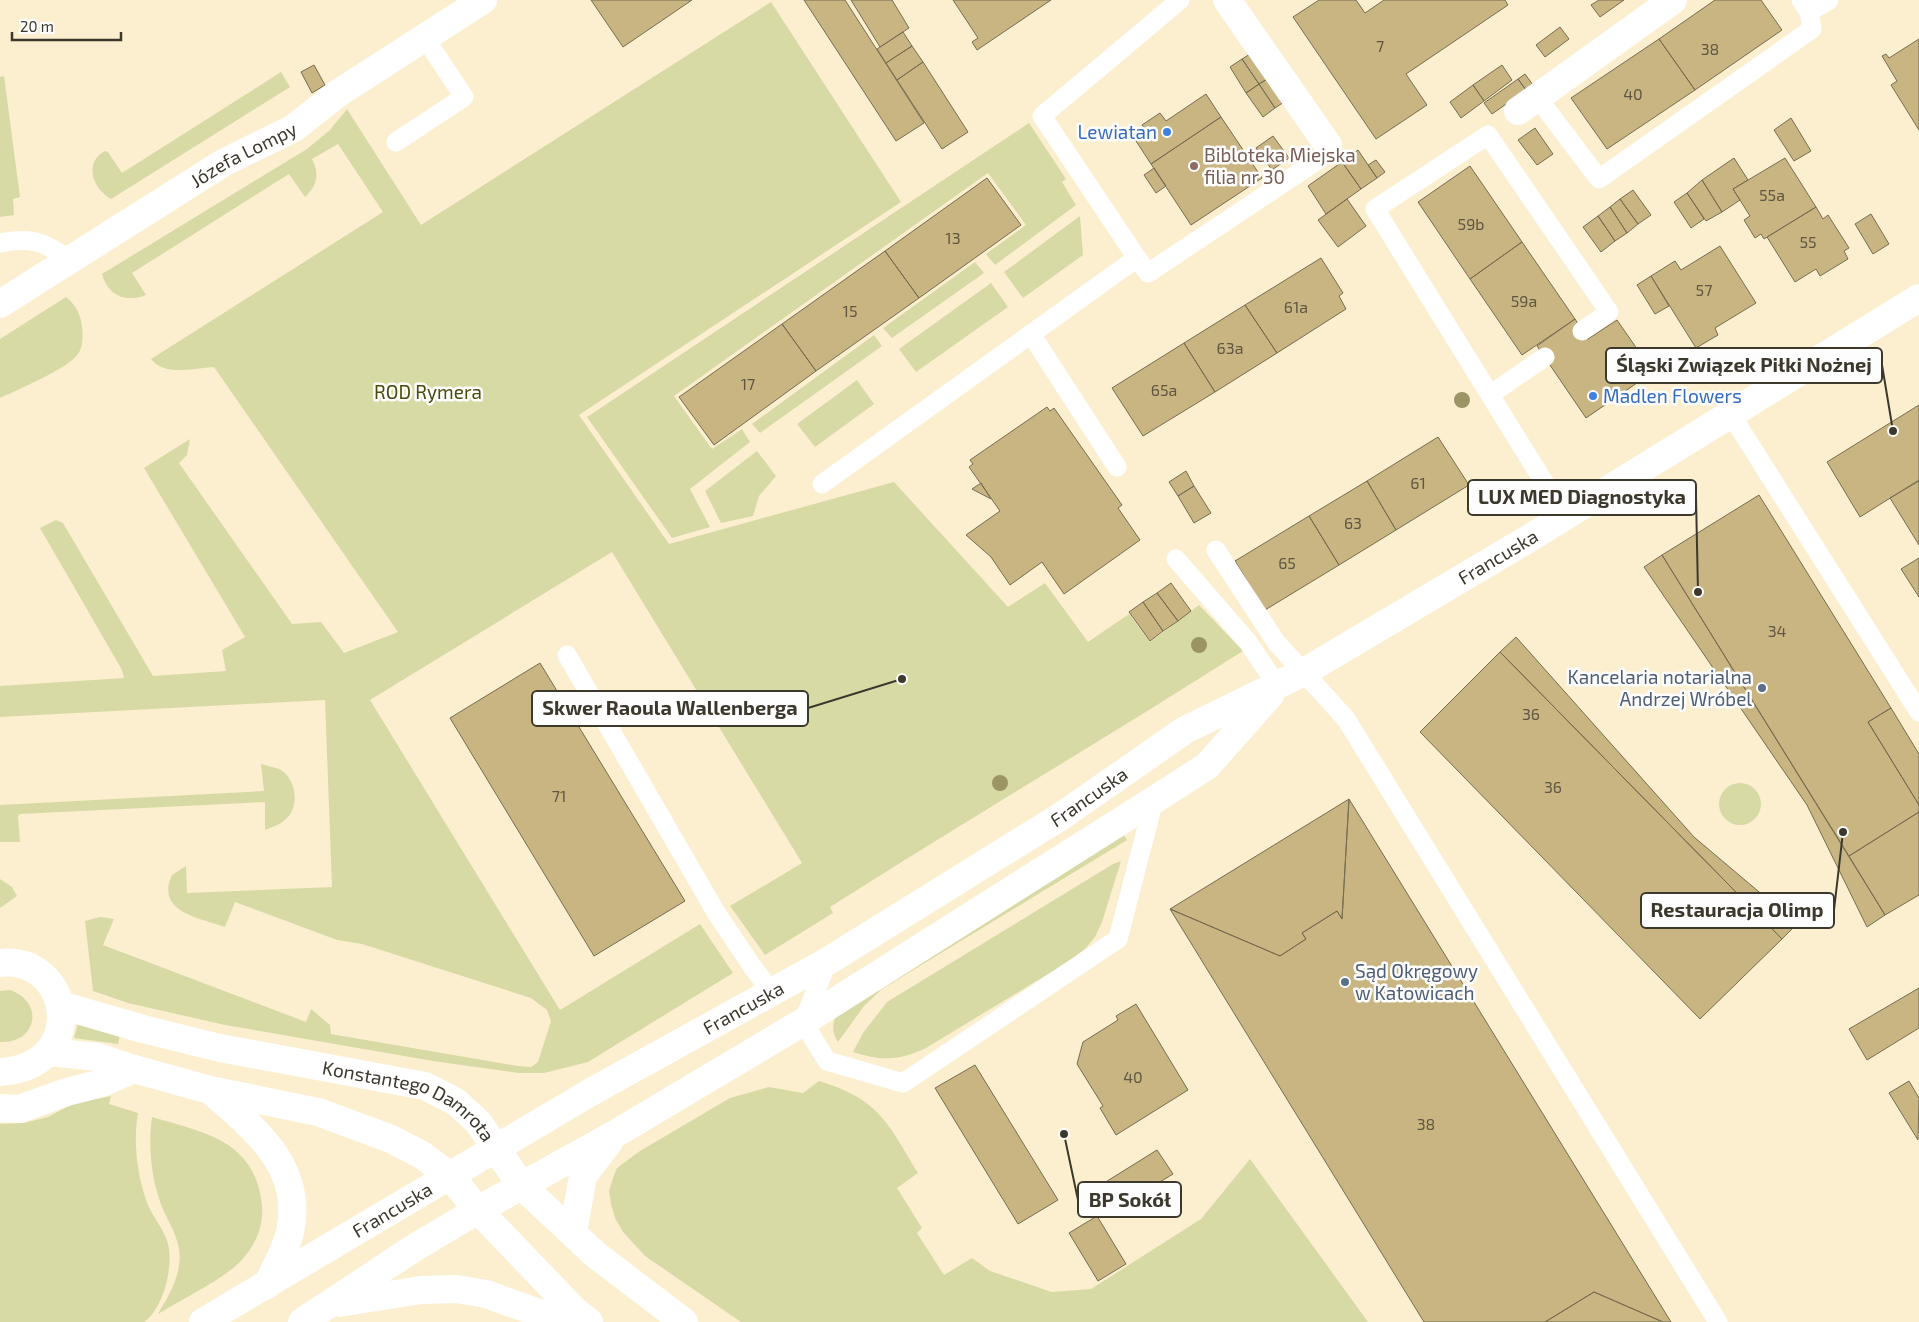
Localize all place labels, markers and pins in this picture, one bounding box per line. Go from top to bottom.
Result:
place label: Lewiatan [1078,120,1157,143]
marker: Lewiatan [1161,126,1173,138]
place label: Bibloteka Miejska filia nr 30 [1204,143,1356,188]
marker: Bibloteka Miejska filia nr 30 [1188,160,1200,172]
callout: Śląski Związek Piłki Nożnej [1606,348,1882,383]
place label: Madlen Flowers [1603,384,1742,407]
marker: Madlen Flowers [1587,390,1599,402]
callout: LUX MED Diagnostyka [1468,480,1696,515]
place label: Kancelaria notarialna Andrzej Wróbel [1568,665,1752,710]
marker: Kancelaria notarialna Andrzej Wróbel [1756,682,1768,694]
callout: Skwer Raoula Wallenberga [532,691,808,726]
callout: Restauracja Olimp [1641,893,1834,928]
place label: Sąd Okręgowy w Katowicach [1355,959,1478,1004]
marker: Sąd Okręgowy w Katowicach [1339,976,1351,988]
callout: BP Sokół [1078,1182,1181,1217]

